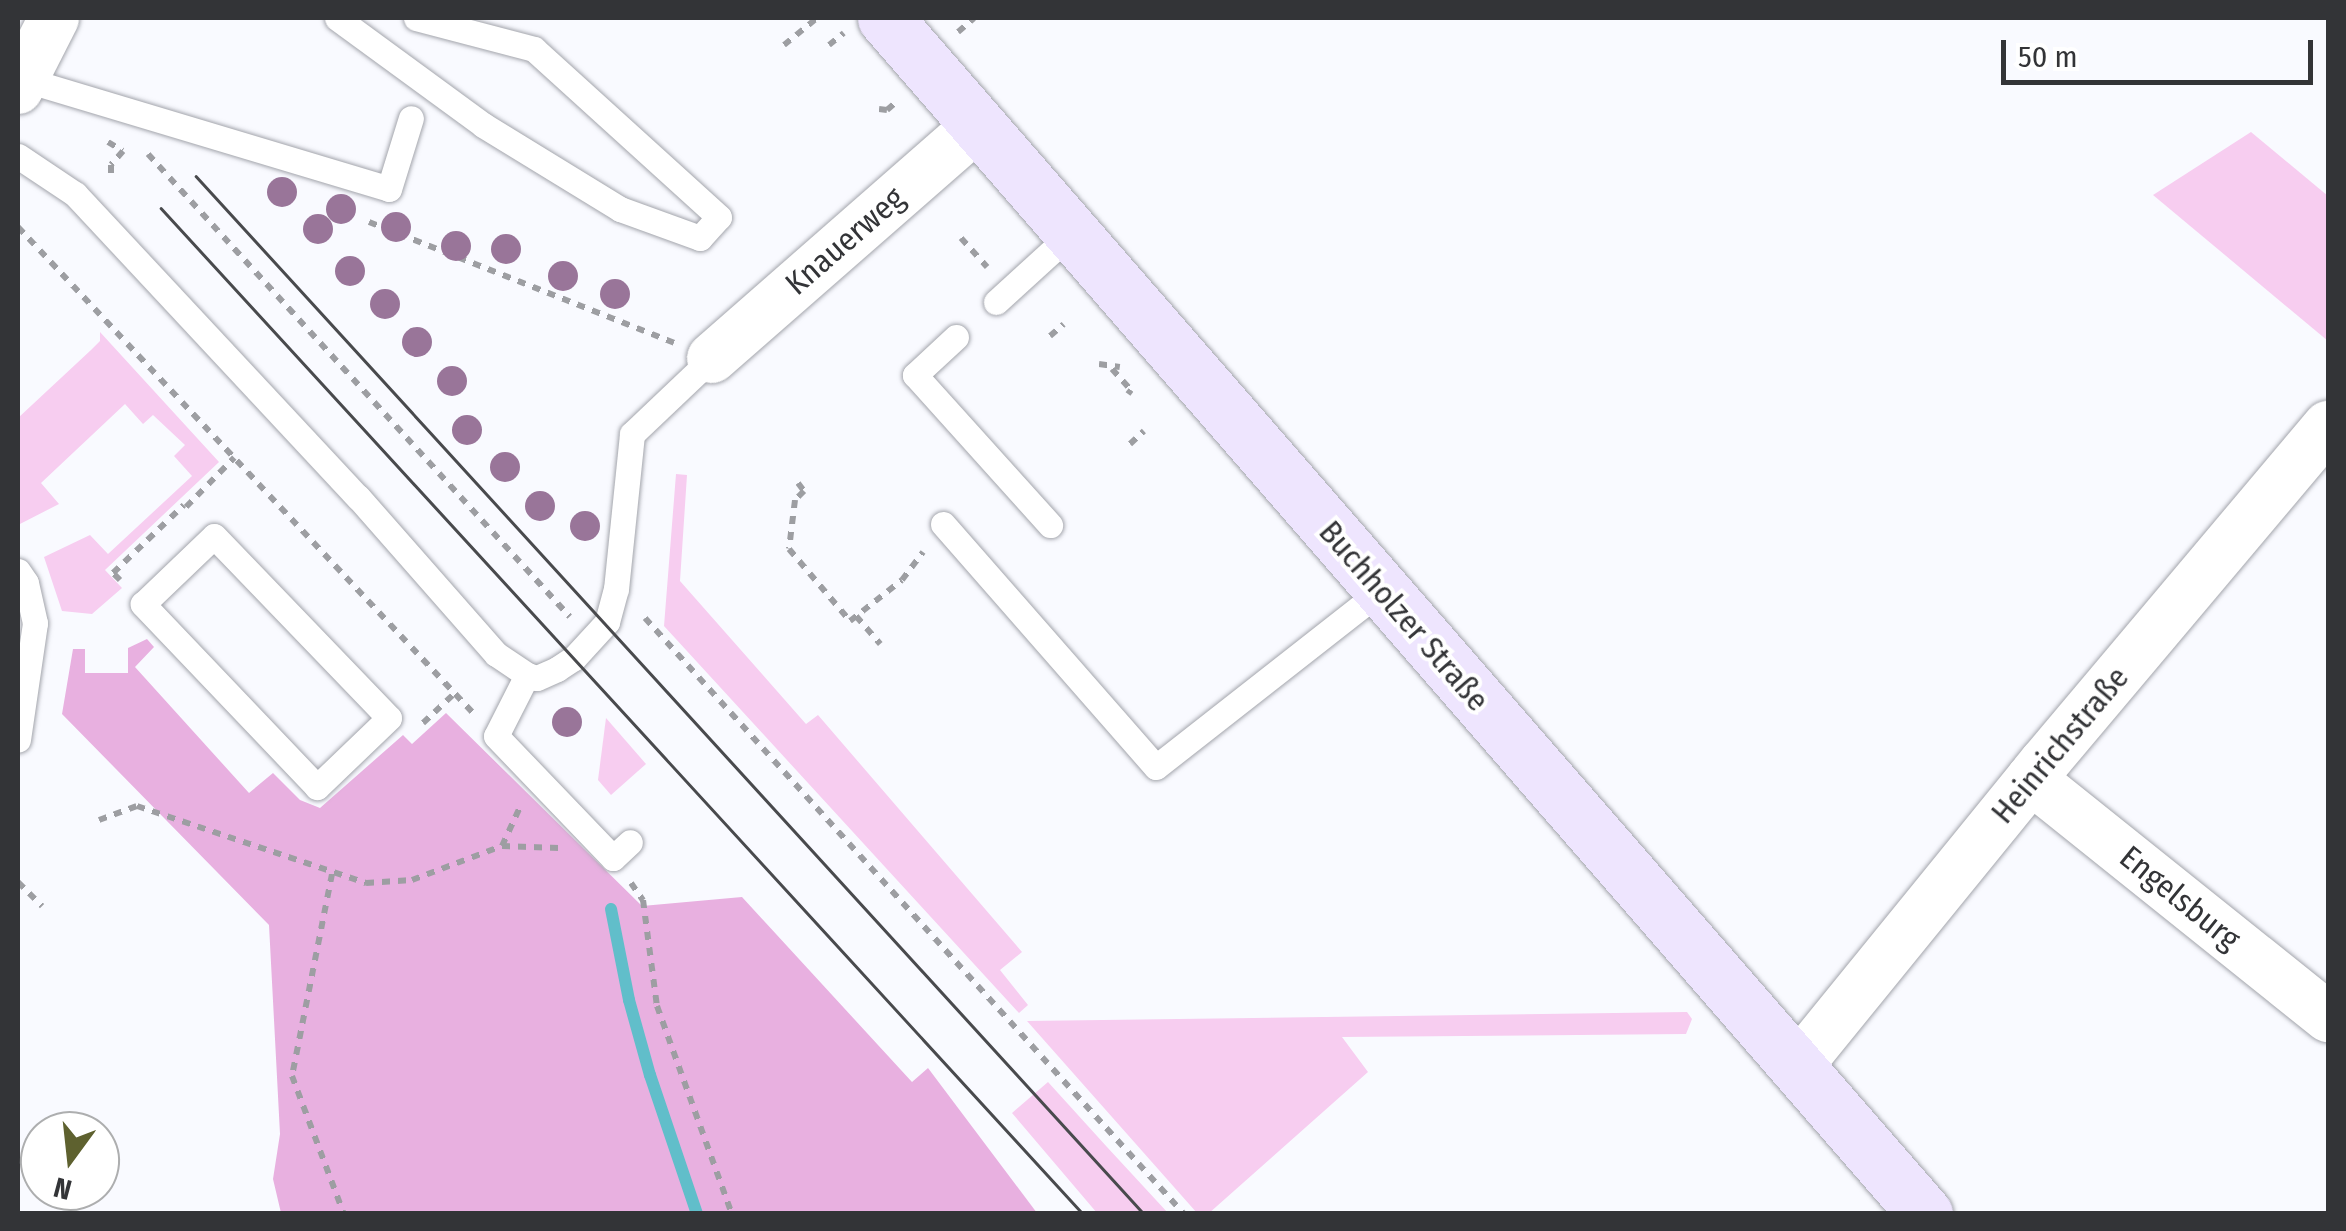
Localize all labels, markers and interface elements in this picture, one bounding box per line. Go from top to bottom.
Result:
scale bar [2006,20,2318,82]
text: 50 m [2018,39,2078,75]
street label: Knauerweg [778,179,912,303]
street label: Buchholzer Straße [1311,513,1497,719]
street label: Heinrichstraße [1983,659,2137,831]
street label: Engelsburg [2112,838,2248,958]
north arrow [20,1111,120,1211]
text: N [50,1170,75,1207]

